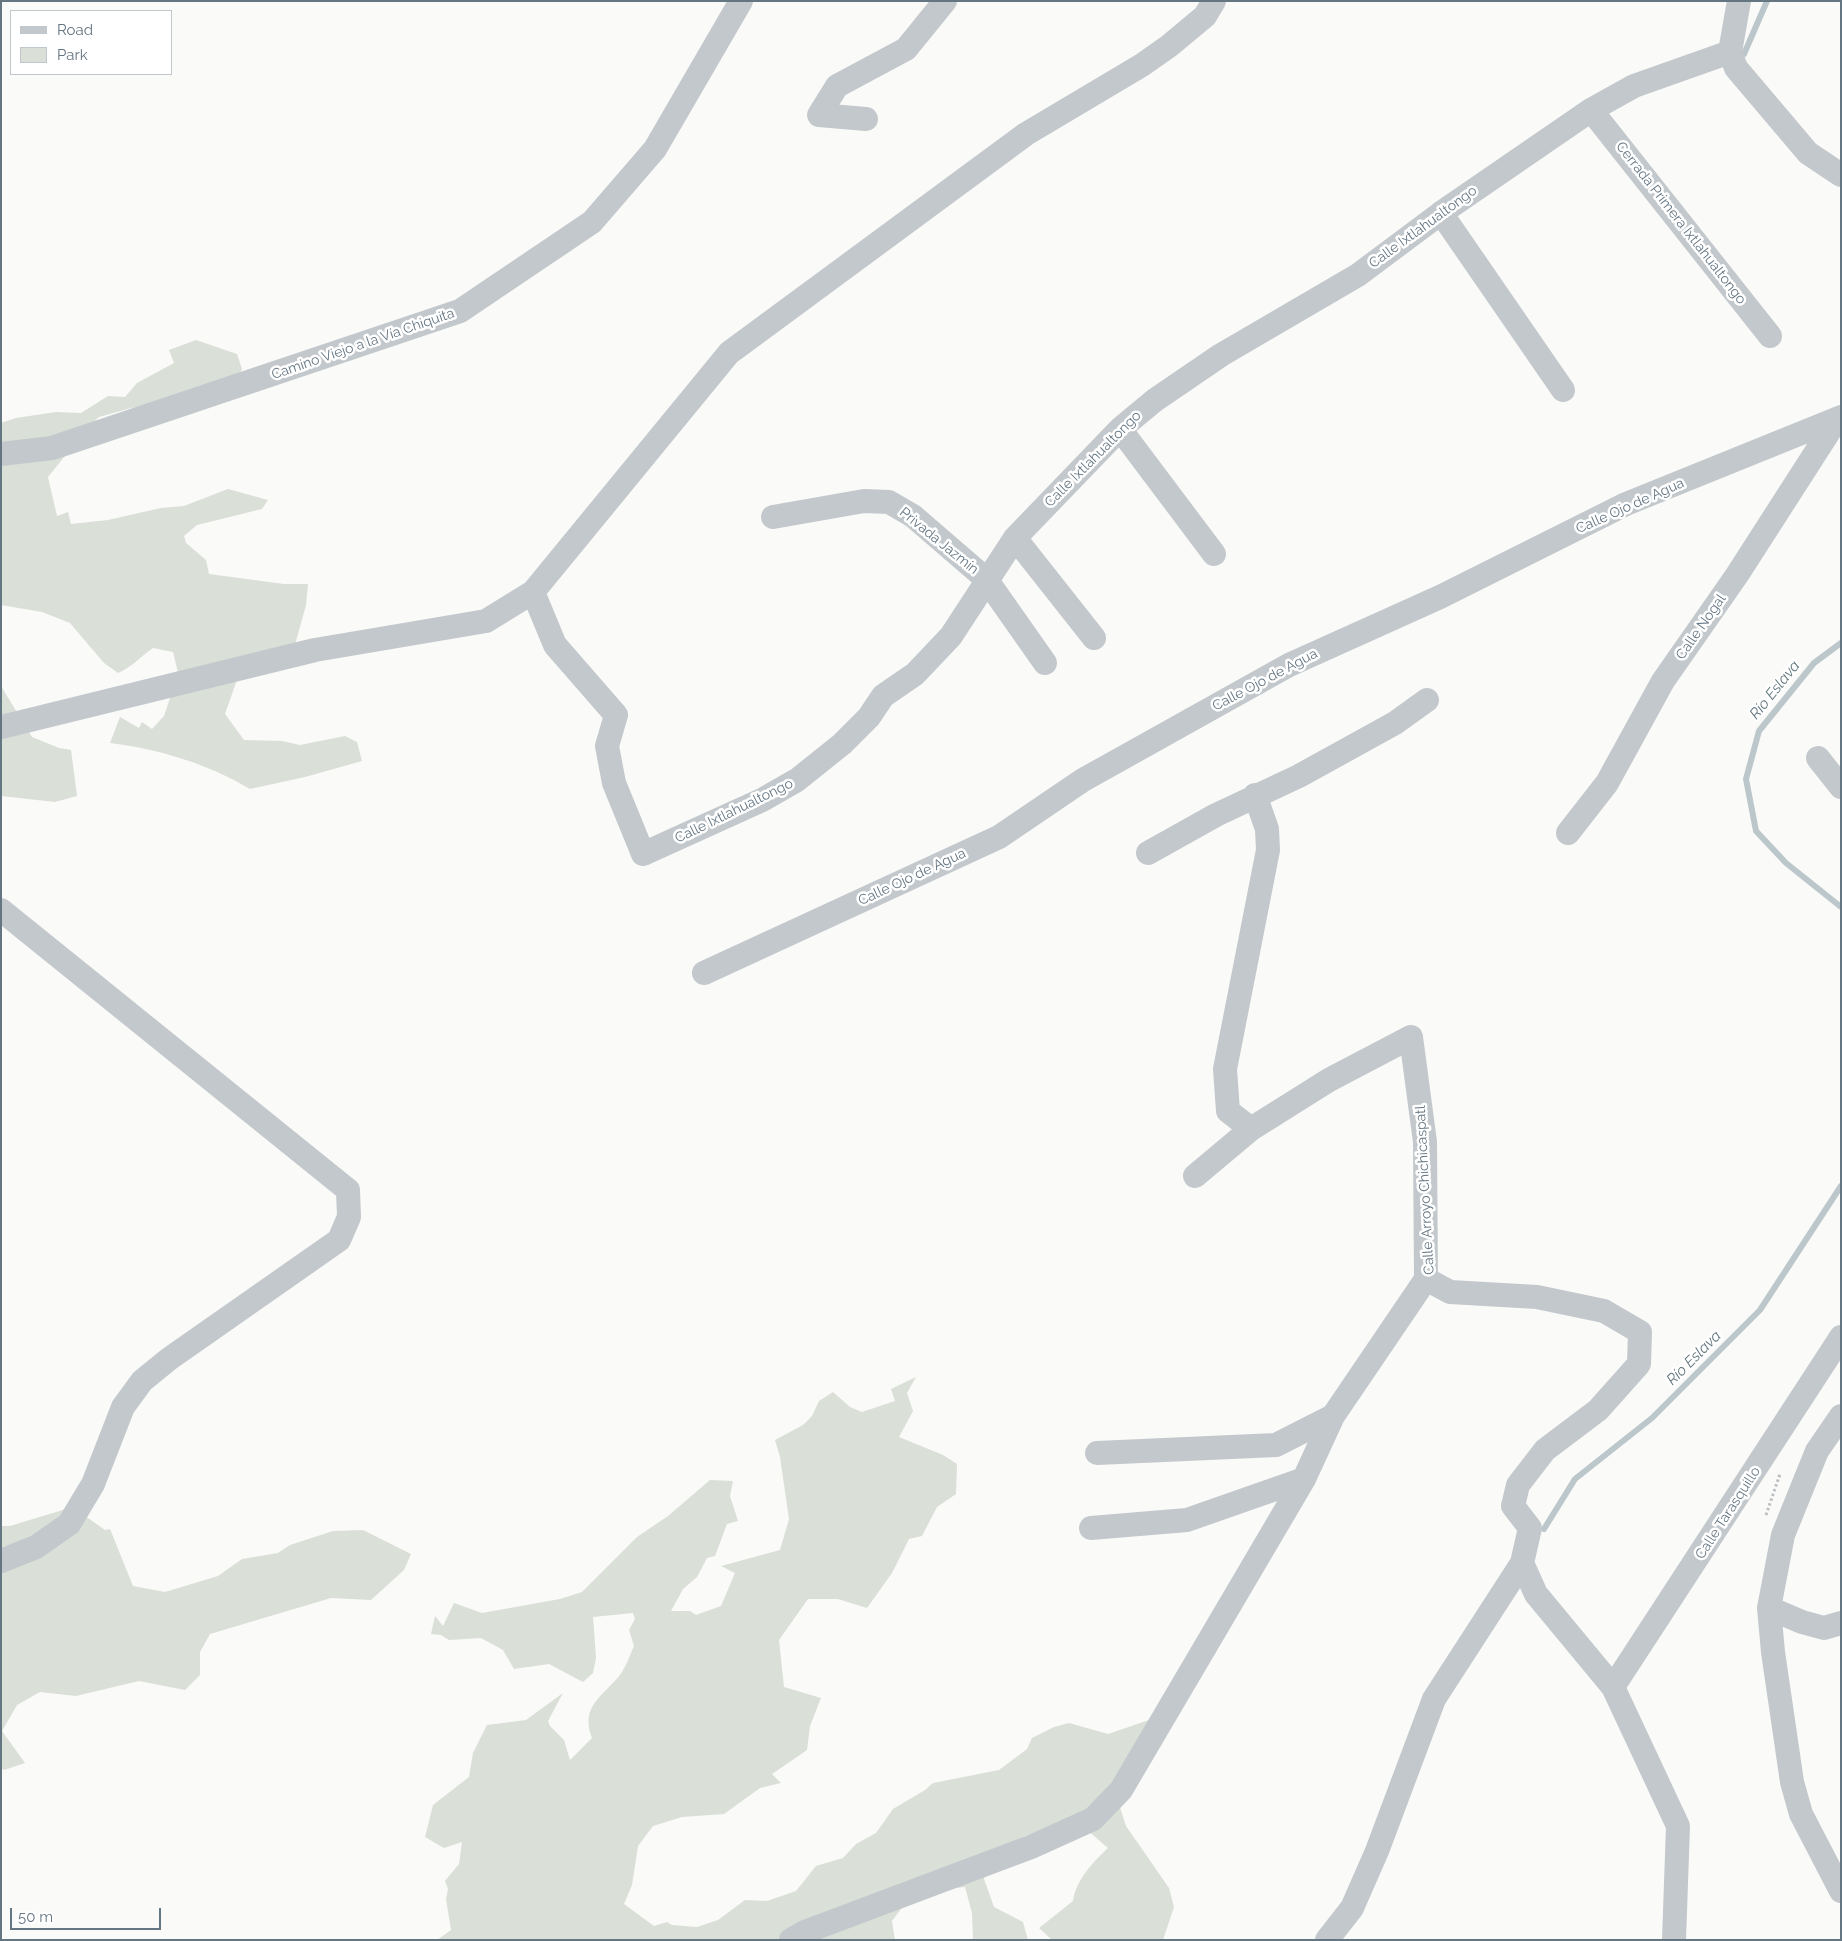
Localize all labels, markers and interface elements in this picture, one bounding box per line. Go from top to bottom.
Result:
legend [10,10,172,75]
text: Road [57,21,93,39]
text: Park [57,46,88,64]
street label: Cerrada Primera Ixtlahualtongo [1612,138,1750,308]
street label: Calle Ixtlahualtongo [1366,182,1480,272]
street label: Camino Viejo a la Vía Chiquita [269,305,457,383]
street label: Calle Ixtlahualtongo [1041,407,1145,511]
street label: Calle Ojo de Agua [1573,475,1687,537]
street label: Privada Jazmín [896,504,982,578]
street label: Calle Nogal [1672,591,1730,663]
street label: Calle Ojo de Agua [1210,645,1320,715]
water label: Río Eslava [1746,657,1804,723]
street label: Calle Ixtlahualtongo [672,775,796,847]
street label: Calle Ojo de Agua [856,845,968,909]
street label: Calle Arroyo Chichicaspatl [1412,1105,1438,1275]
water label: Río Eslava [1663,1327,1725,1389]
street label: Calle Tarasquillo [1692,1464,1764,1562]
scale bar [12,1898,164,1930]
text: 50 m [18,1908,53,1926]

